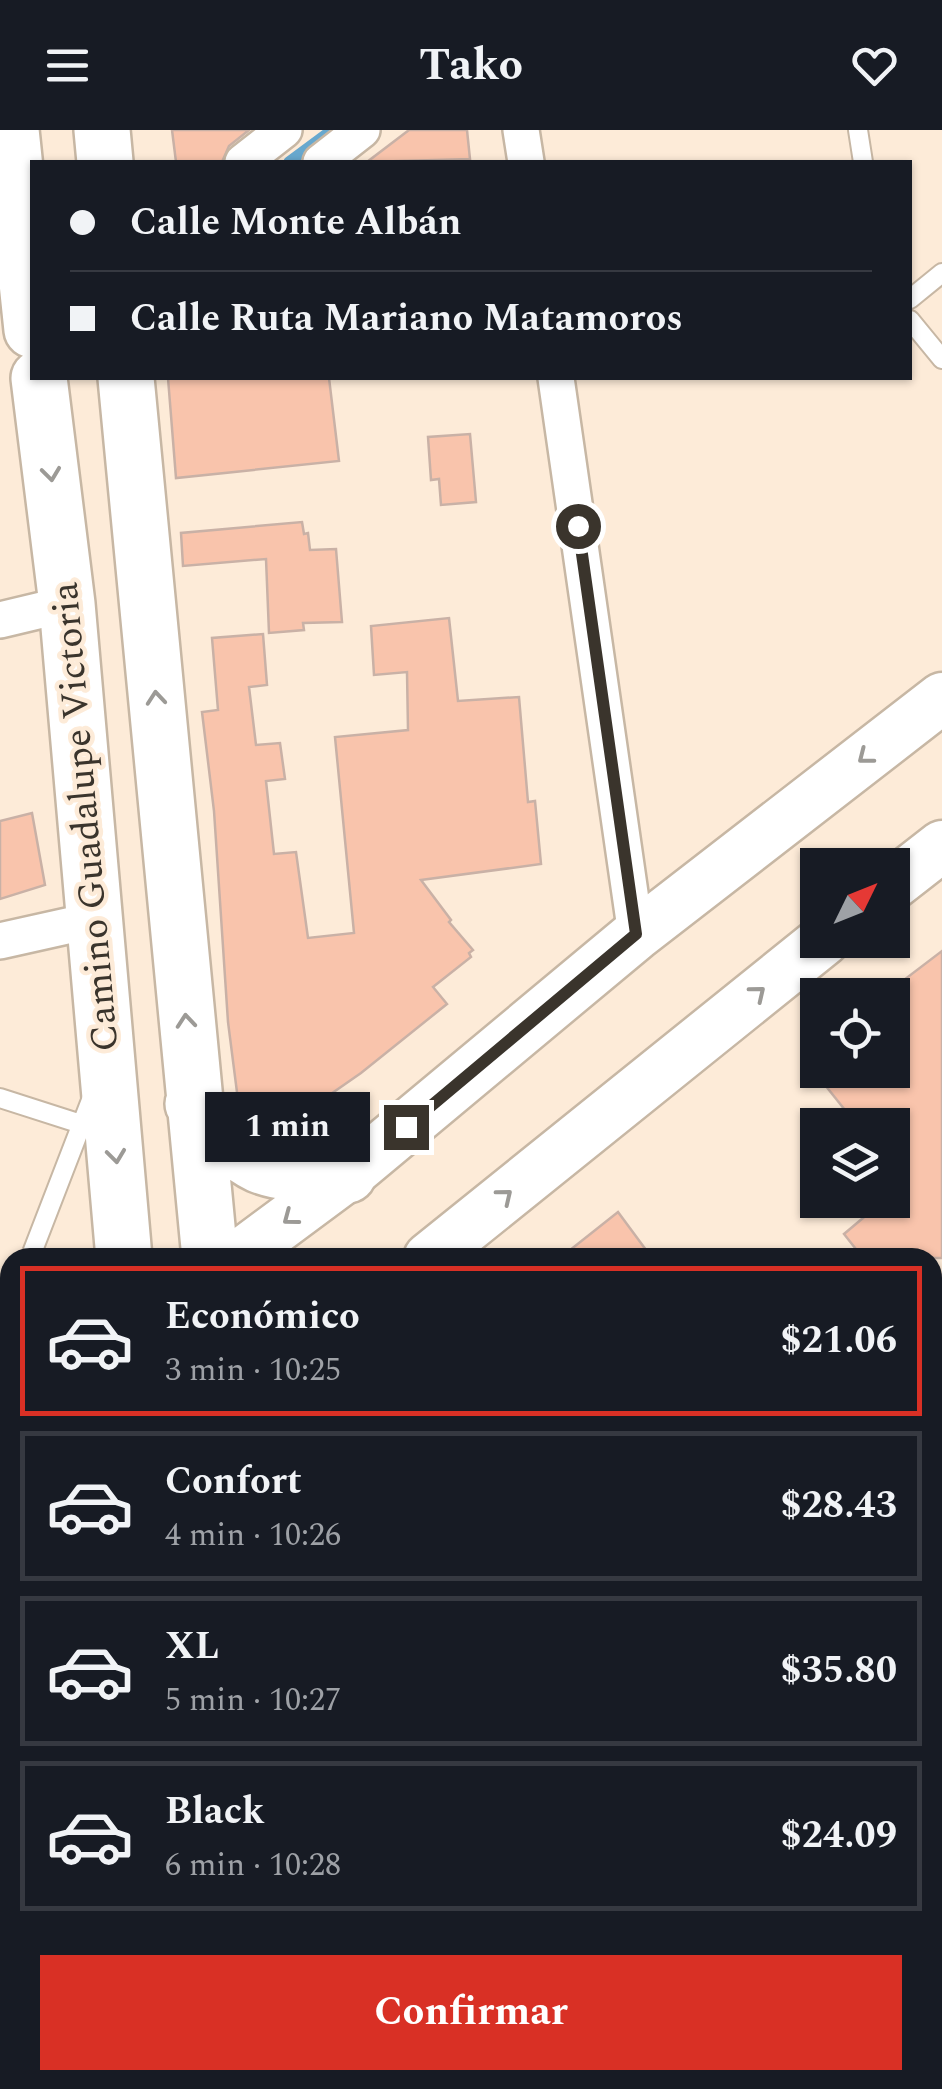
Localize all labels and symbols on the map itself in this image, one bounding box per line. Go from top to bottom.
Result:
one-way arrow [40,467,61,483]
route start [556,504,601,549]
street label: Camino Guadalupe Victoria [37,579,135,1054]
one-way arrow [145,689,167,705]
one-way arrow [858,746,876,763]
north arrow [800,848,910,958]
one-way arrow [747,987,765,1005]
one-way arrow [175,1013,197,1029]
callout: 1 min [206,1092,371,1162]
route end [384,1105,429,1150]
one-way arrow [105,1149,126,1165]
one-way arrow [493,1190,511,1208]
one-way arrow [283,1206,301,1223]

